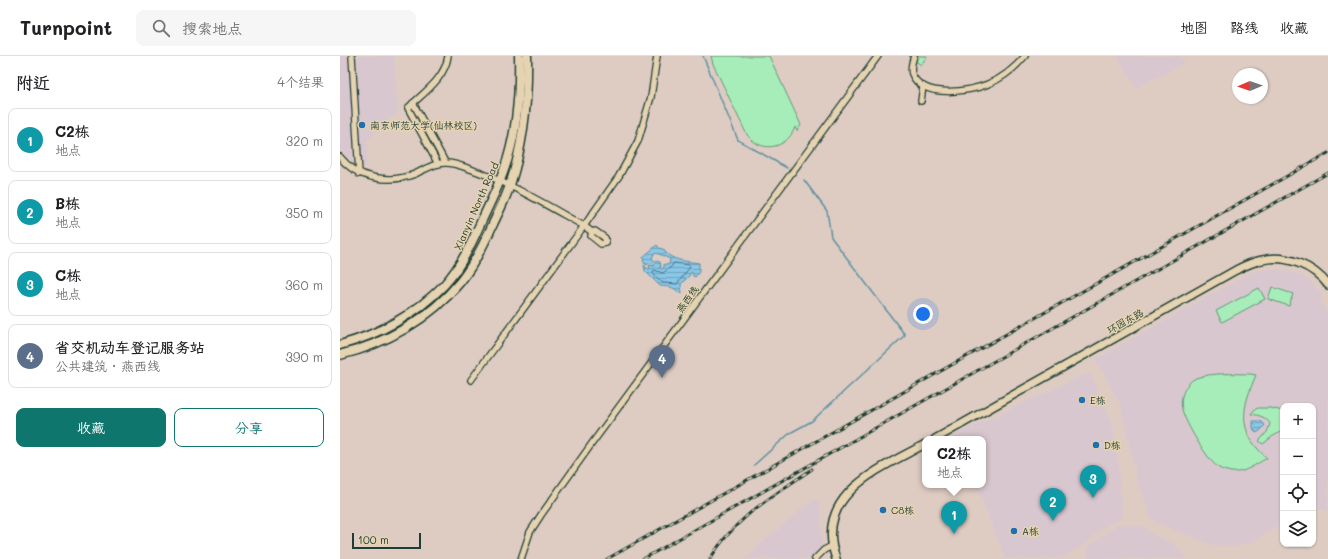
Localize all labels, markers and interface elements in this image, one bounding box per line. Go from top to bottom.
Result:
search box [136,10,416,46]
text: Turnpoint [20,15,112,40]
icon: search [150,17,172,39]
text: 搜索地点 [182,18,242,38]
text: 地图 [1180,18,1208,37]
text: 路线 [1230,18,1258,37]
text: 收藏 [1280,18,1308,37]
north arrow [1232,68,1268,104]
text: 附近 [16,71,50,93]
text: 4个结果 [277,73,324,90]
place label: 南京师范大学(仙林校区) [370,118,477,132]
marker: 南京师范大学(仙林校区) [357,120,367,130]
text: C2栋 [55,121,90,141]
text: 1 [27,132,33,149]
text: 320 m [286,132,323,149]
text: 地点 [55,141,81,158]
street label: Xianyin North Road [450,160,502,252]
text: B栋 [55,193,80,213]
text: 2 [26,204,34,221]
text: 350 m [285,204,323,221]
text: 地点 [55,213,81,230]
text: C栋 [55,265,81,285]
text: 3 [26,276,34,293]
text: 360 m [285,276,323,293]
street label: 燕西线 [673,283,701,315]
text: 地点 [55,285,81,302]
your location [913,304,933,324]
street label: 环园东路 [1104,305,1146,337]
text: 省交机动车登记服务站 [55,337,205,357]
pin: 4 [649,345,675,378]
text: 4 [26,348,34,365]
text: 390 m [285,348,323,365]
text: 公共建筑 · 燕西线 [55,357,160,374]
place label: E栋 [1090,393,1106,407]
marker: E栋 [1077,395,1087,405]
map controls [1280,403,1316,547]
button: + [1280,403,1316,439]
button: 收藏 [16,408,166,447]
button: 分享 [174,408,324,447]
popup [922,436,986,488]
place label: D栋 [1104,438,1121,452]
button: − [1280,439,1316,475]
marker: D栋 [1091,440,1101,450]
text: C2栋 [937,443,971,463]
text: 地点 [937,463,963,480]
pin: 3 [1080,465,1106,498]
button: locate [1280,475,1316,511]
pin: 2 [1040,488,1066,521]
pin: 1 [941,501,967,534]
place label: C8栋 [891,503,914,517]
marker: C8栋 [878,505,888,515]
button: layers [1280,511,1316,547]
place label: A栋 [1022,524,1039,538]
marker: A栋 [1009,526,1019,536]
scale bar [352,531,421,550]
text: 100 m [358,532,389,547]

